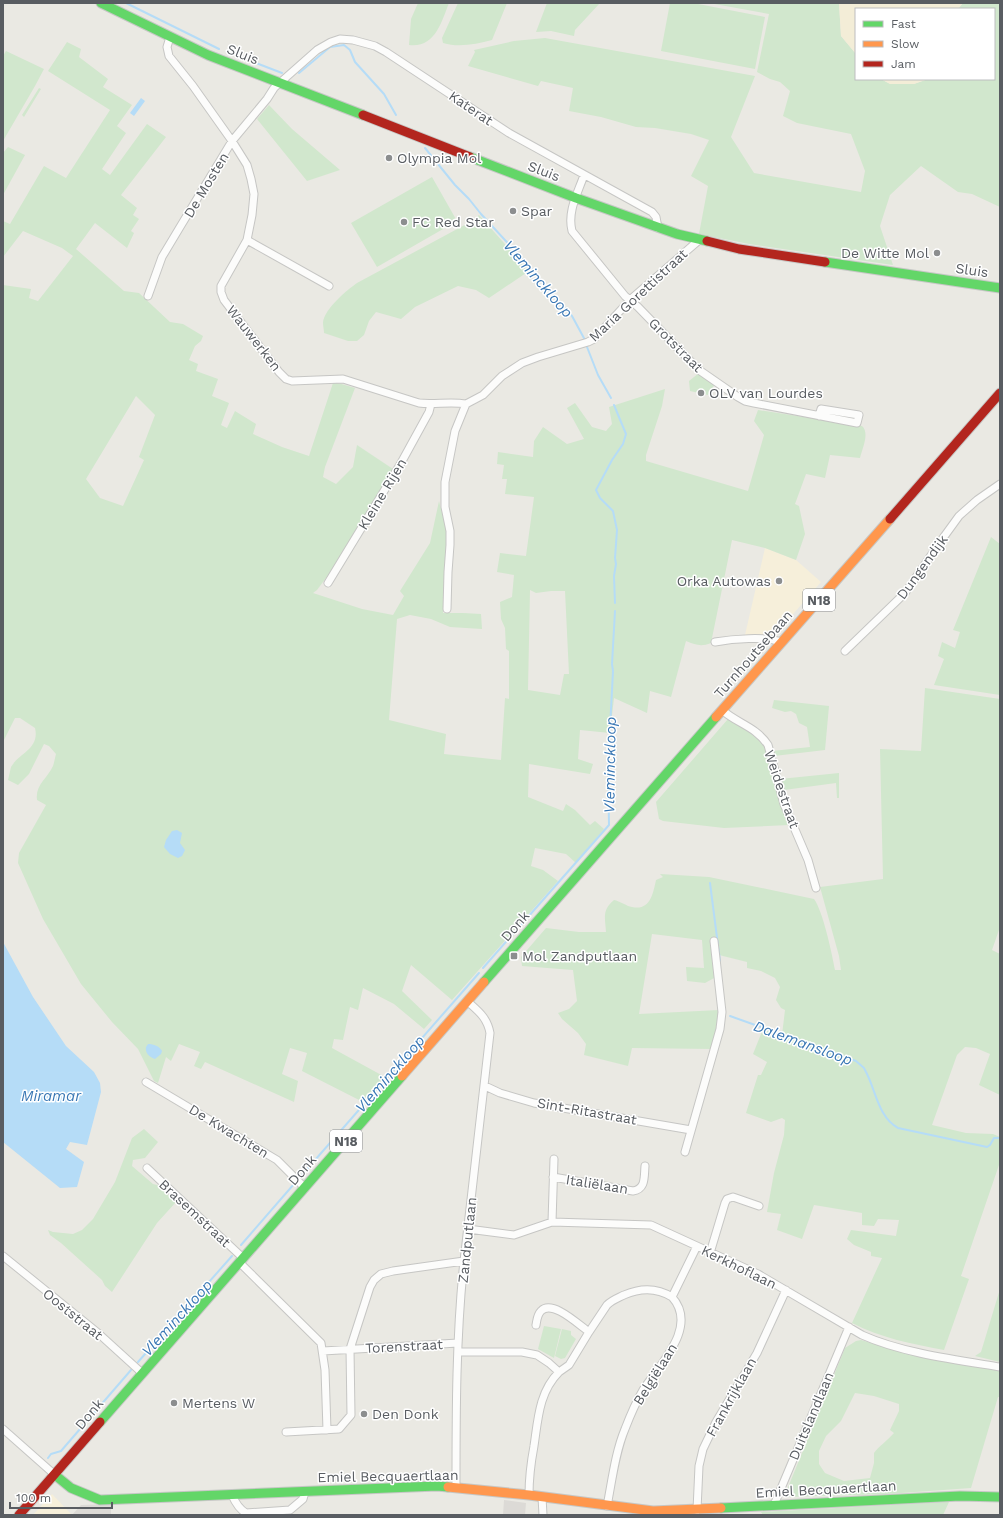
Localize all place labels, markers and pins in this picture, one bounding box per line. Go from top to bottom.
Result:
place label: Olympia Mol [397,150,482,166]
marker: Olympia Mol [384,153,394,163]
place label: Spar [521,203,553,219]
marker: Spar [508,206,518,216]
place label: FC Red Star [412,214,494,230]
marker: FC Red Star [399,217,409,227]
place label: De Witte Mol [841,245,930,261]
marker: De Witte Mol [932,248,942,258]
place label: OLV van Lourdes [709,385,823,401]
marker: OLV van Lourdes [696,388,706,398]
place label: Orka Autowas [677,573,771,589]
marker: Orka Autowas [774,576,784,586]
place label: Mol Zandputlaan [522,948,637,964]
marker: Mol Zandputlaan [509,951,519,961]
place label: Mertens W [182,1395,255,1411]
marker: Mertens W [169,1398,179,1408]
place label: Den Donk [372,1406,439,1422]
marker: Den Donk [359,1409,369,1419]

